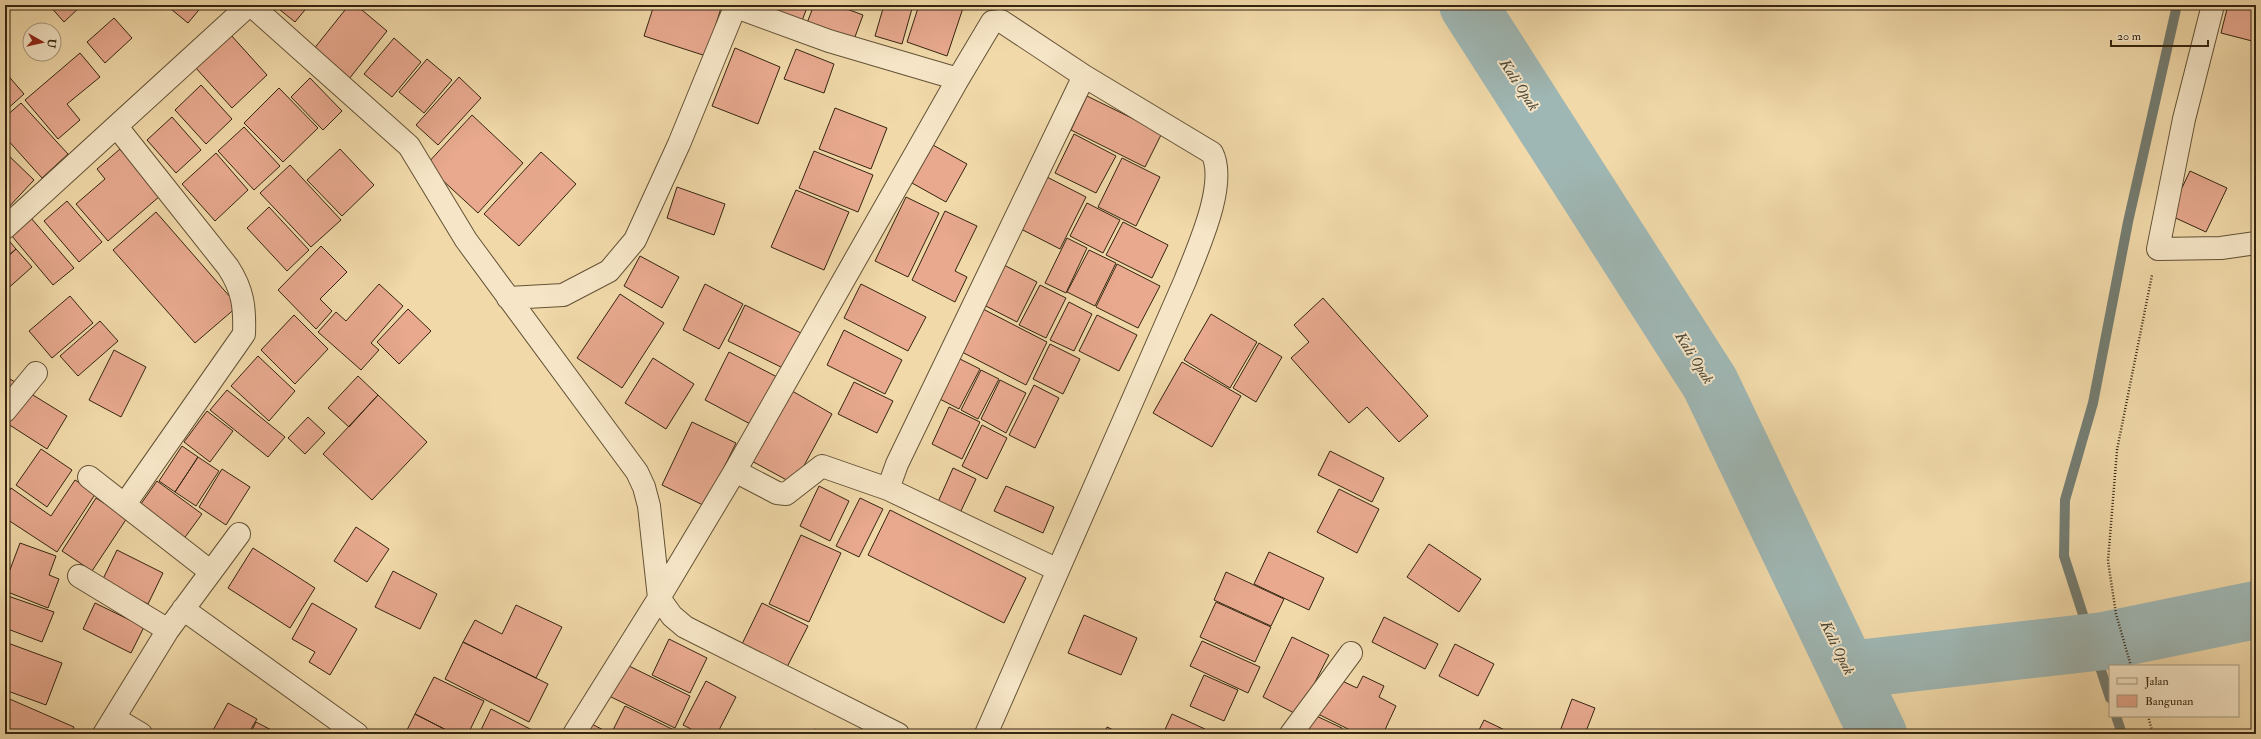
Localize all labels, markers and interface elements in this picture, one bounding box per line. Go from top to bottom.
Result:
north arrow [22,22,62,62]
scale bar [2111,22,2208,48]
text: 20 m [2117,29,2142,44]
text: U [44,38,58,50]
water label: Kali Opak [1495,55,1543,115]
water label: Kali Opak [1670,327,1718,388]
water label: Kali Opak [1815,617,1858,678]
legend [2109,665,2239,717]
text: Jalan [2144,674,2169,689]
text: Bangunan [2145,694,2194,709]

